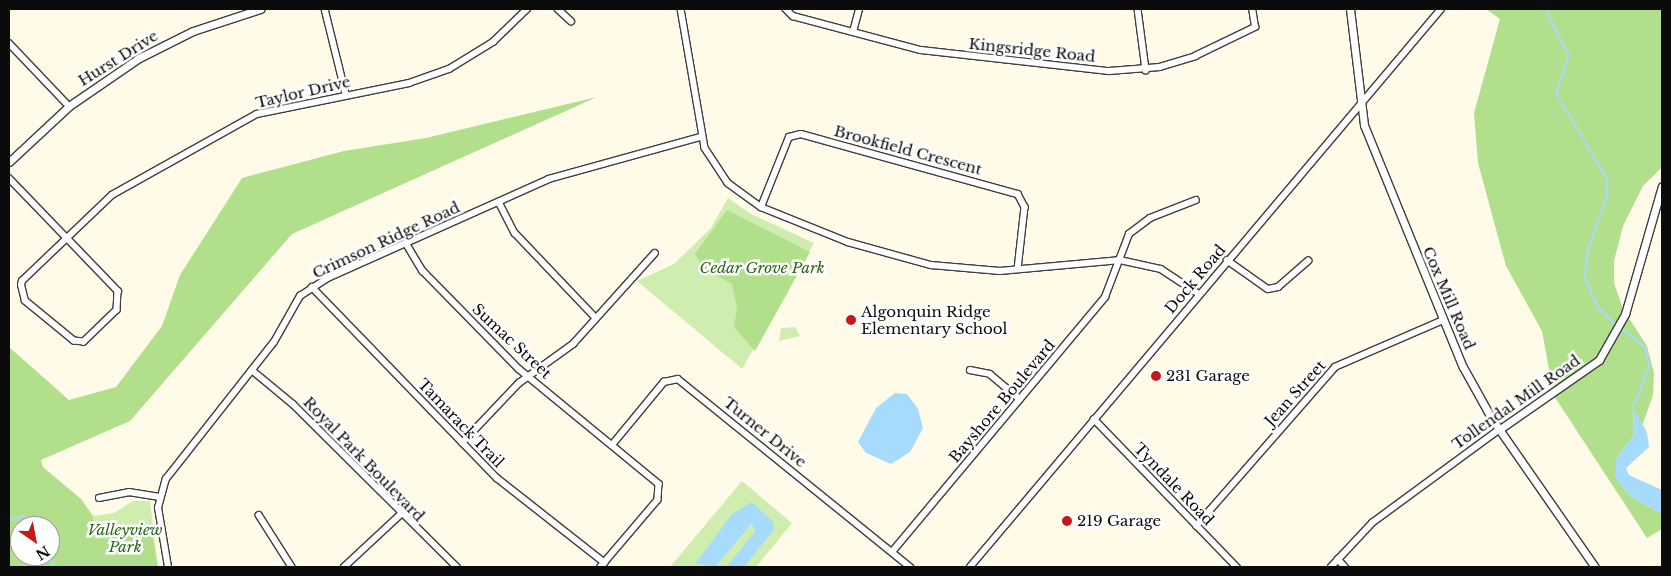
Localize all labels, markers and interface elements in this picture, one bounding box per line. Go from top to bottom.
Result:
street label: Hurst Drive [75,26,161,90]
street label: Kingsridge Road [968,34,1096,66]
street label: Taylor Drive [254,72,352,112]
street label: Brookfield Crescent [832,122,984,178]
street label: Crimson Ridge Road [309,198,463,282]
street label: Dock Road [1161,241,1229,317]
street label: Cox Mill Road [1419,244,1479,352]
park label: Cedar Grove Park [699,259,825,277]
street label: Sumac Street [469,300,555,382]
place label: Algonquin Ridge Elementary School [861,302,1008,337]
marker: Algonquin Ridge Elementary School [845,314,857,326]
street label: Bayshore Boulevard [945,336,1059,466]
street label: Tollendal Mill Road [1449,351,1583,453]
street label: Jean Street [1261,356,1329,430]
place label: 231 Garage [1166,367,1250,385]
marker: 231 Garage [1150,370,1162,382]
street label: Tamarack Trail [414,375,508,471]
street label: Royal Park Boulevard [300,393,428,525]
street label: Turner Drive [720,393,810,471]
street label: Tyndale Road [1130,439,1218,529]
place label: 219 Garage [1077,512,1161,530]
marker: 219 Garage [1061,515,1073,527]
north arrow [10,516,60,566]
park label: Valleyview Park [87,520,163,555]
text: N [32,542,53,564]

